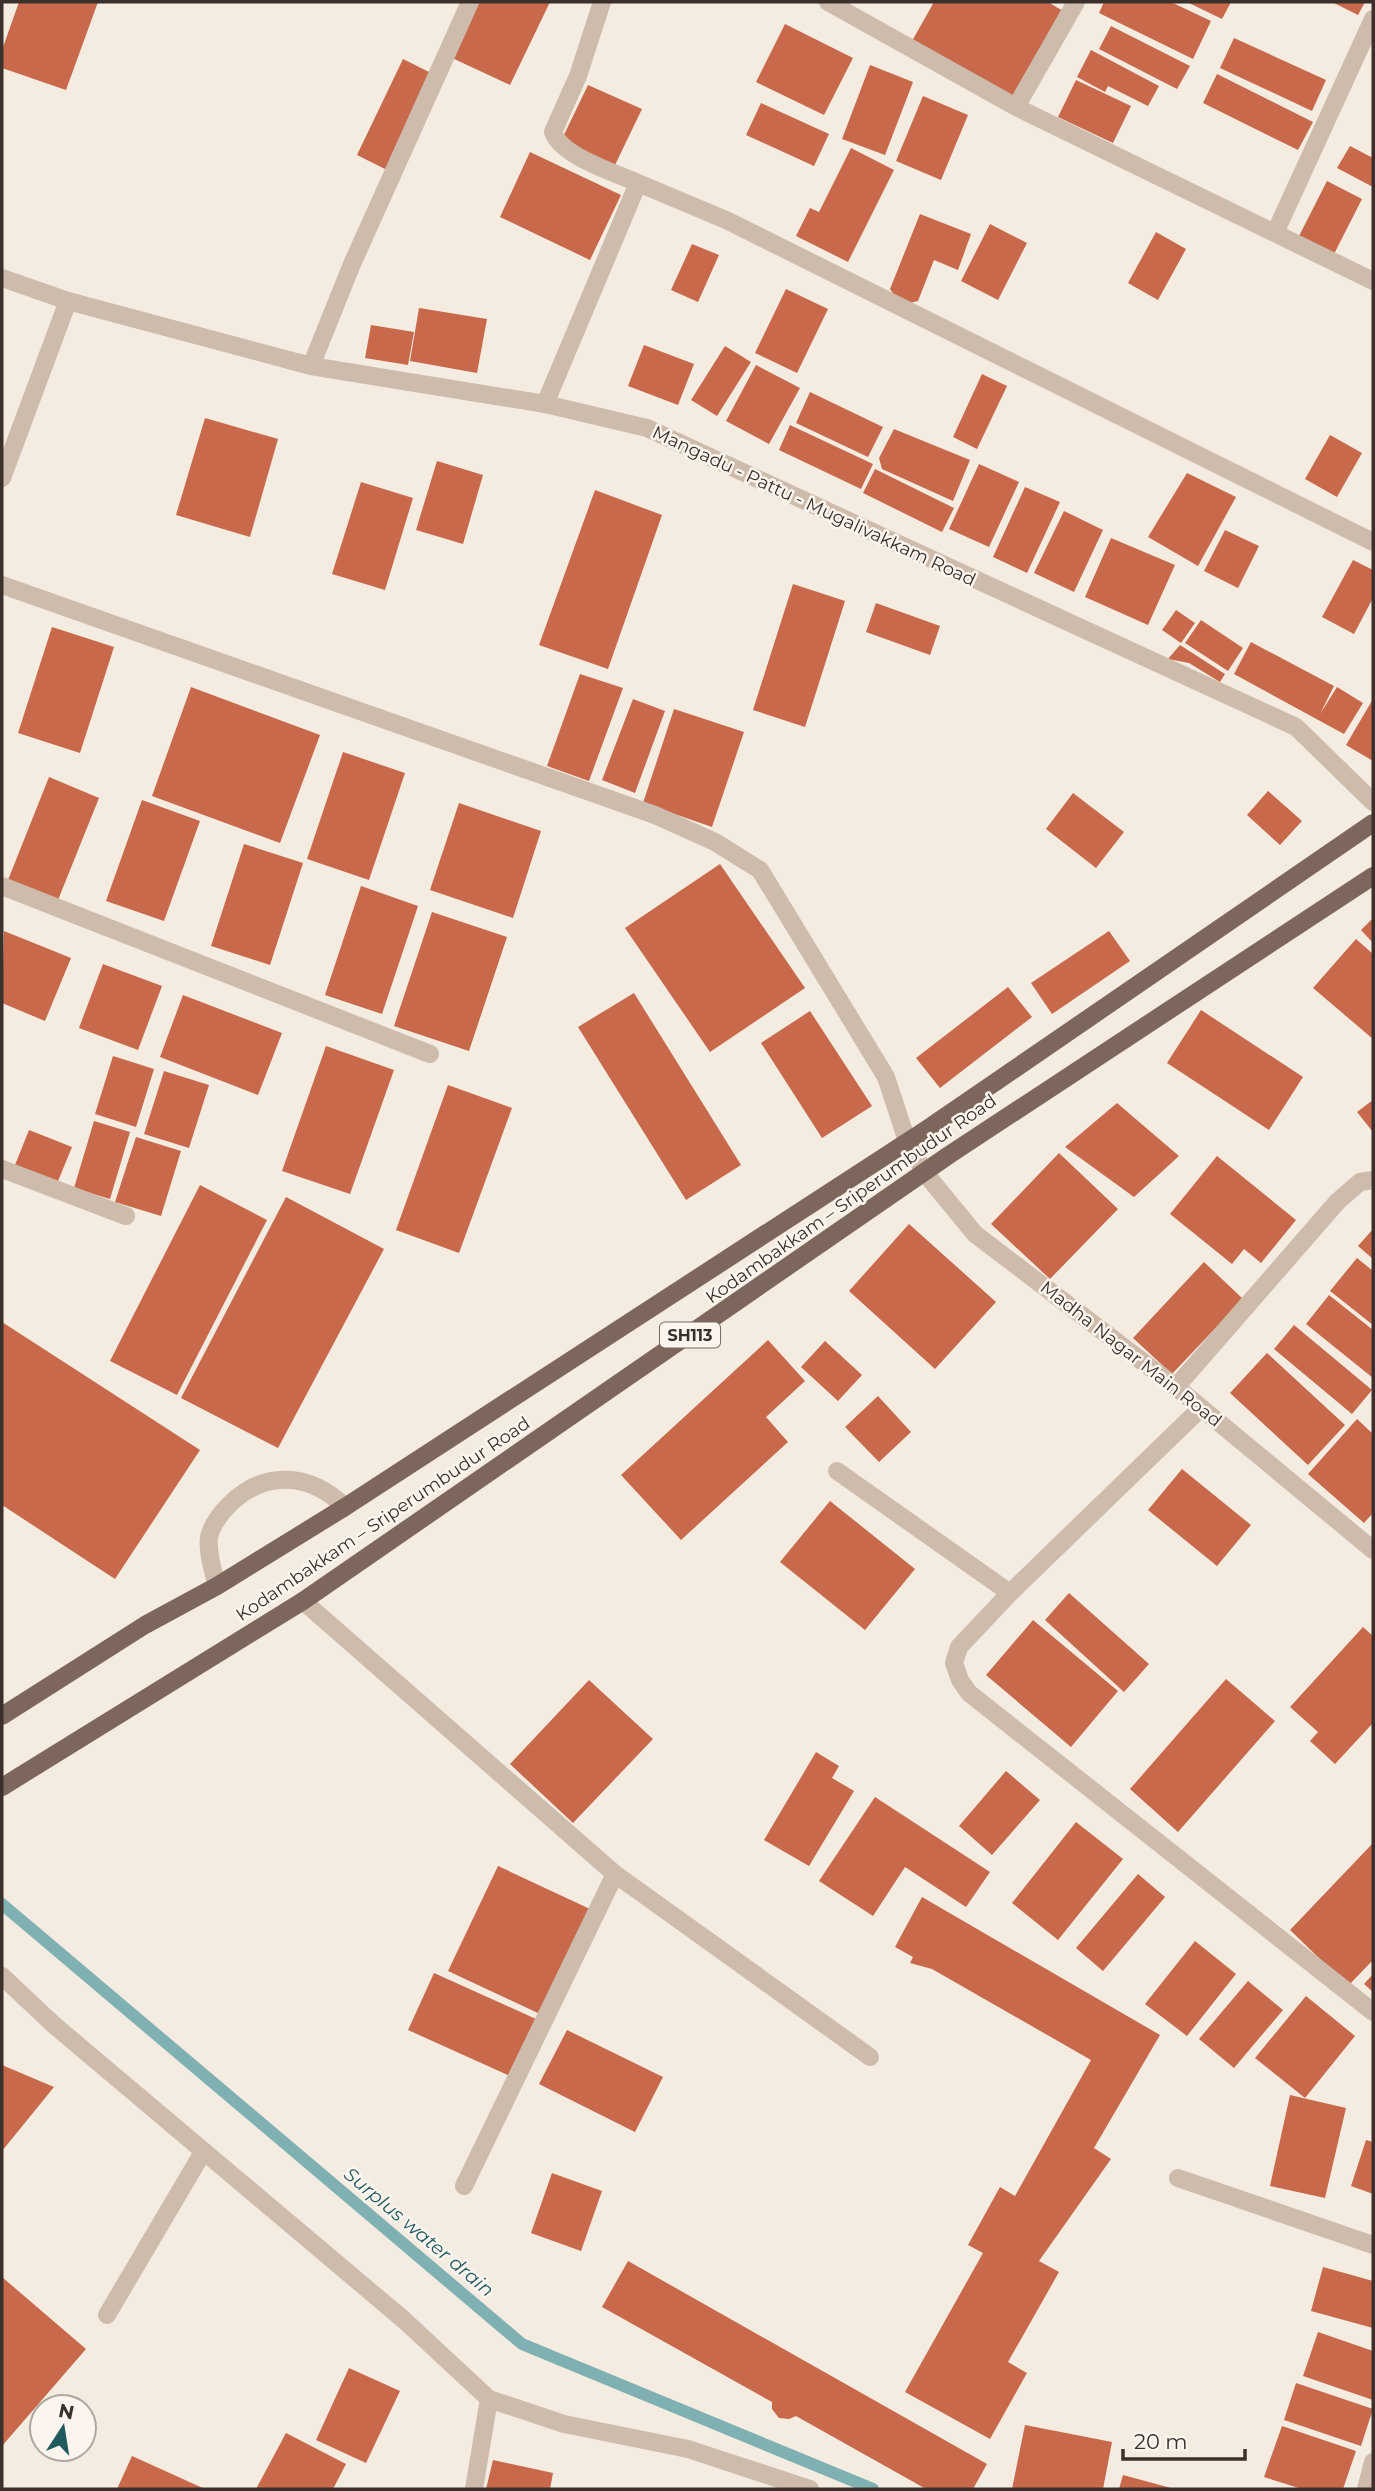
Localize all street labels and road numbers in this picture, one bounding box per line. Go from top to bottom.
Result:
street label: Mangadu - Pattu - Mugalivakkam Road [649,421,979,591]
street label: Kodambakkam – Sriperumbudur Road [701,1090,1001,1308]
street label: Madha Nagar Main Road [1036,1276,1226,1432]
road number: SH113 [660,1322,720,1348]
street label: Kodambakkam – Sriperumbudur Road [232,1412,534,1626]

